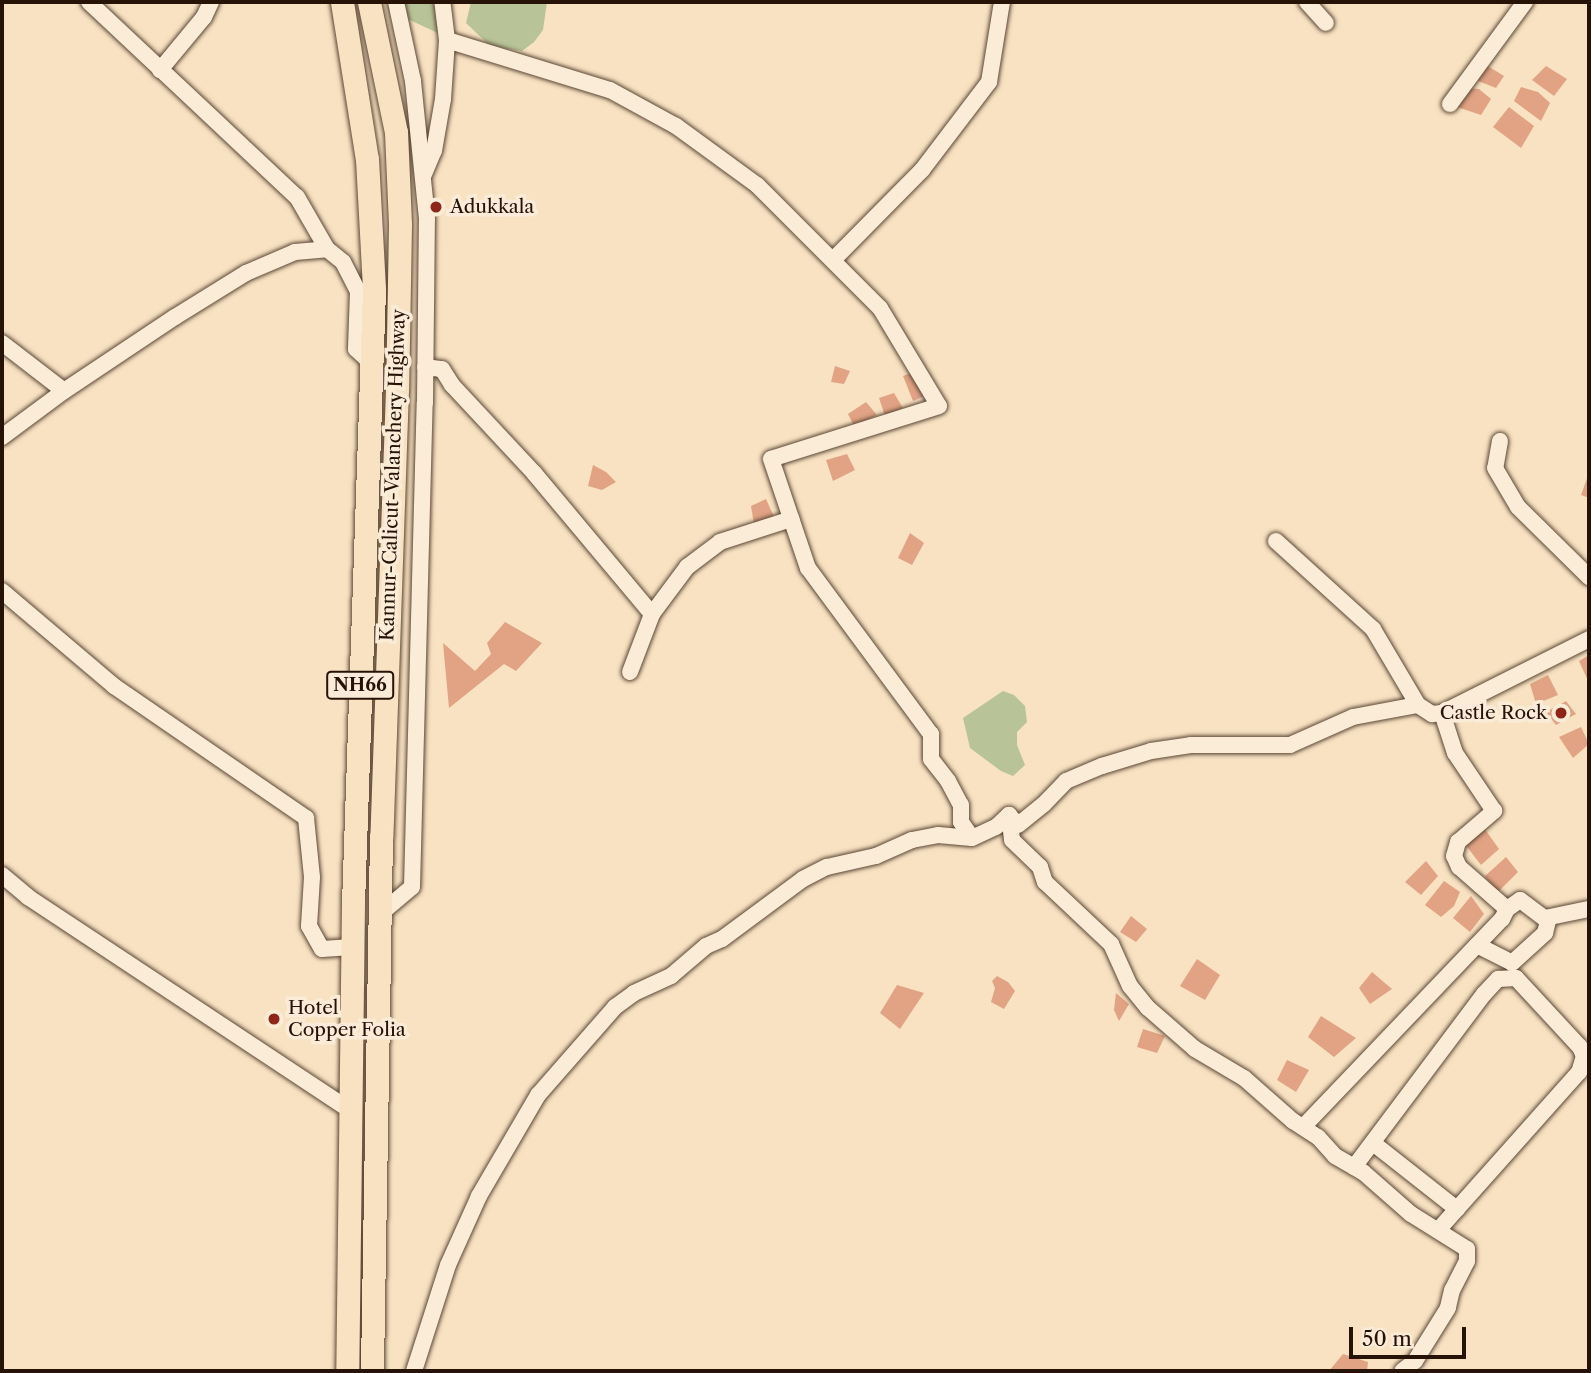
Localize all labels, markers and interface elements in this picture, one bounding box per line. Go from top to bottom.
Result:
place label: Adukkala [450,196,534,218]
marker: Adukkala [428,199,444,215]
street label: Kannur-Calicut-Valanchery Highway [376,308,410,642]
road number: NH66 [325,670,395,700]
place label: Castle Rock [1440,702,1547,724]
marker: Castle Rock [1553,705,1569,721]
place label: Hotel Copper Folia [288,997,406,1041]
marker: Hotel Copper Folia [266,1011,282,1027]
scale bar [1353,1314,1470,1358]
text: 50 m [1362,1326,1412,1351]

